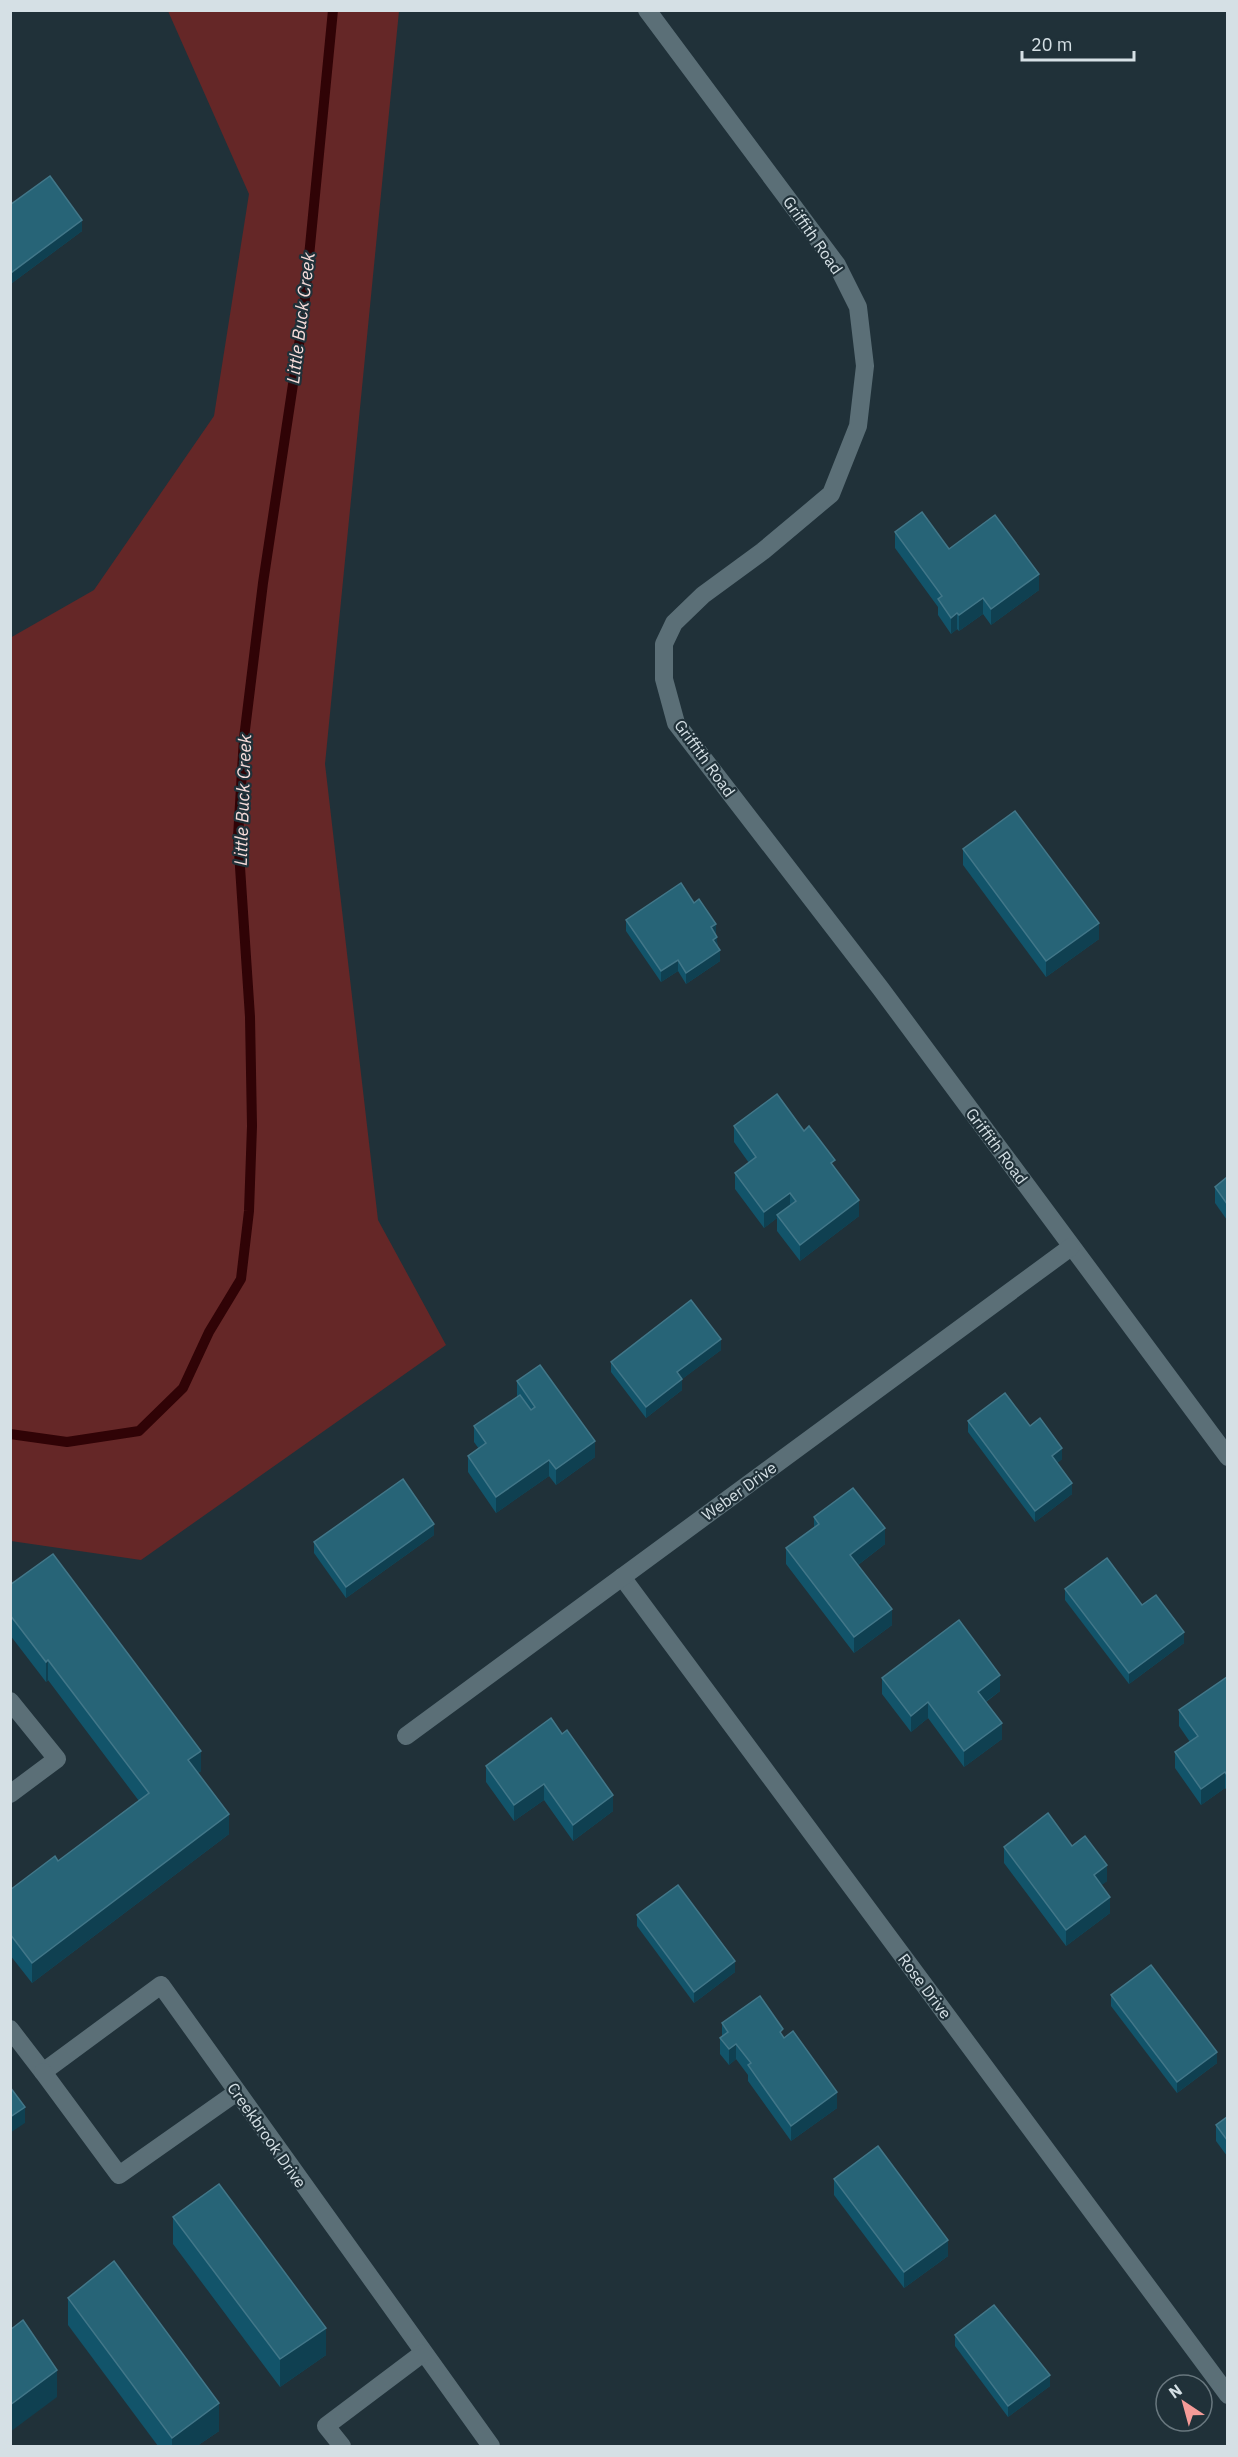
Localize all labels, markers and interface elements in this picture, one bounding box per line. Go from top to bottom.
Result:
scale bar [1022,24,1134,62]
text: 20 m [1031,33,1073,56]
street label: Griffith Road [779,192,847,278]
water label: Little Buck Creek [281,250,320,385]
street label: Griffith Road [670,716,740,800]
water label: Little Buck Creek [229,733,256,866]
street label: Griffith Road [962,1104,1032,1188]
street label: Weber Drive [698,1457,781,1525]
street label: Rose Drive [894,1949,956,2023]
street label: Creekbrook Drive [223,2078,311,2192]
north arrow [1154,2373,1214,2433]
text: N [1165,2379,1186,2402]

